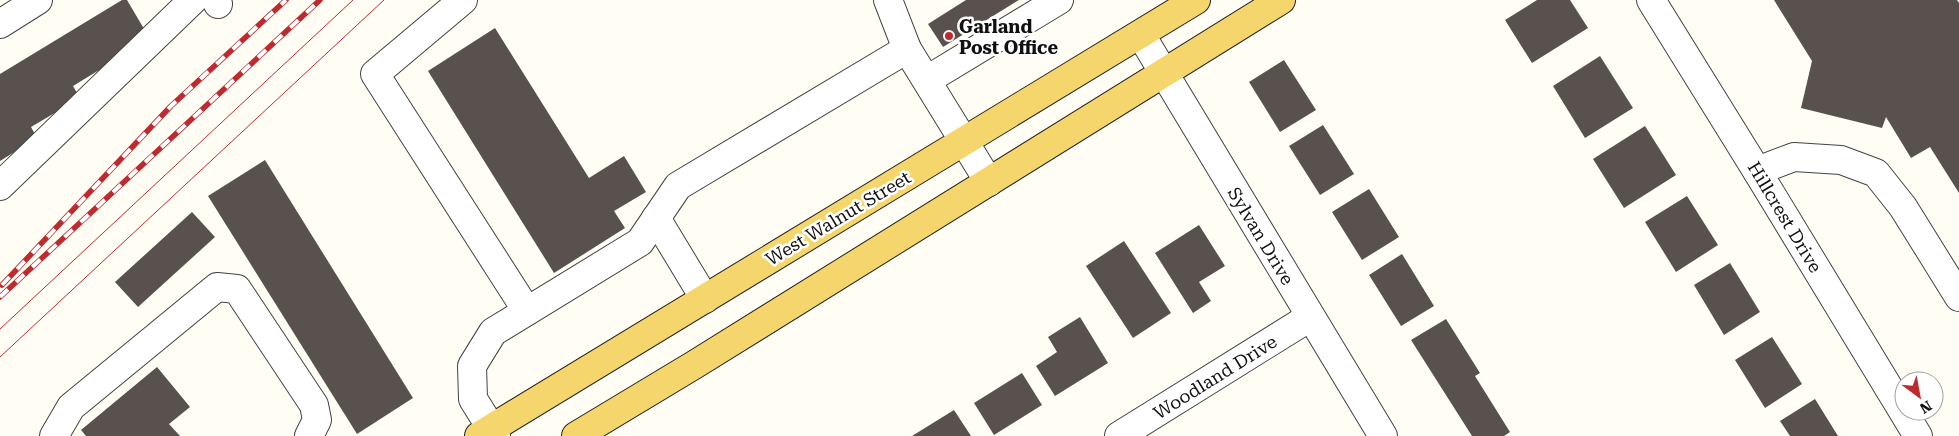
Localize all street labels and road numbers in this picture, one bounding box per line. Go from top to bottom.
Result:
street label: Hillcrest Drive [1744,158,1826,276]
street label: West Walnut Street [762,166,915,270]
street label: Sylvan Drive [1224,183,1298,289]
street label: Woodland Drive [1150,331,1281,423]

